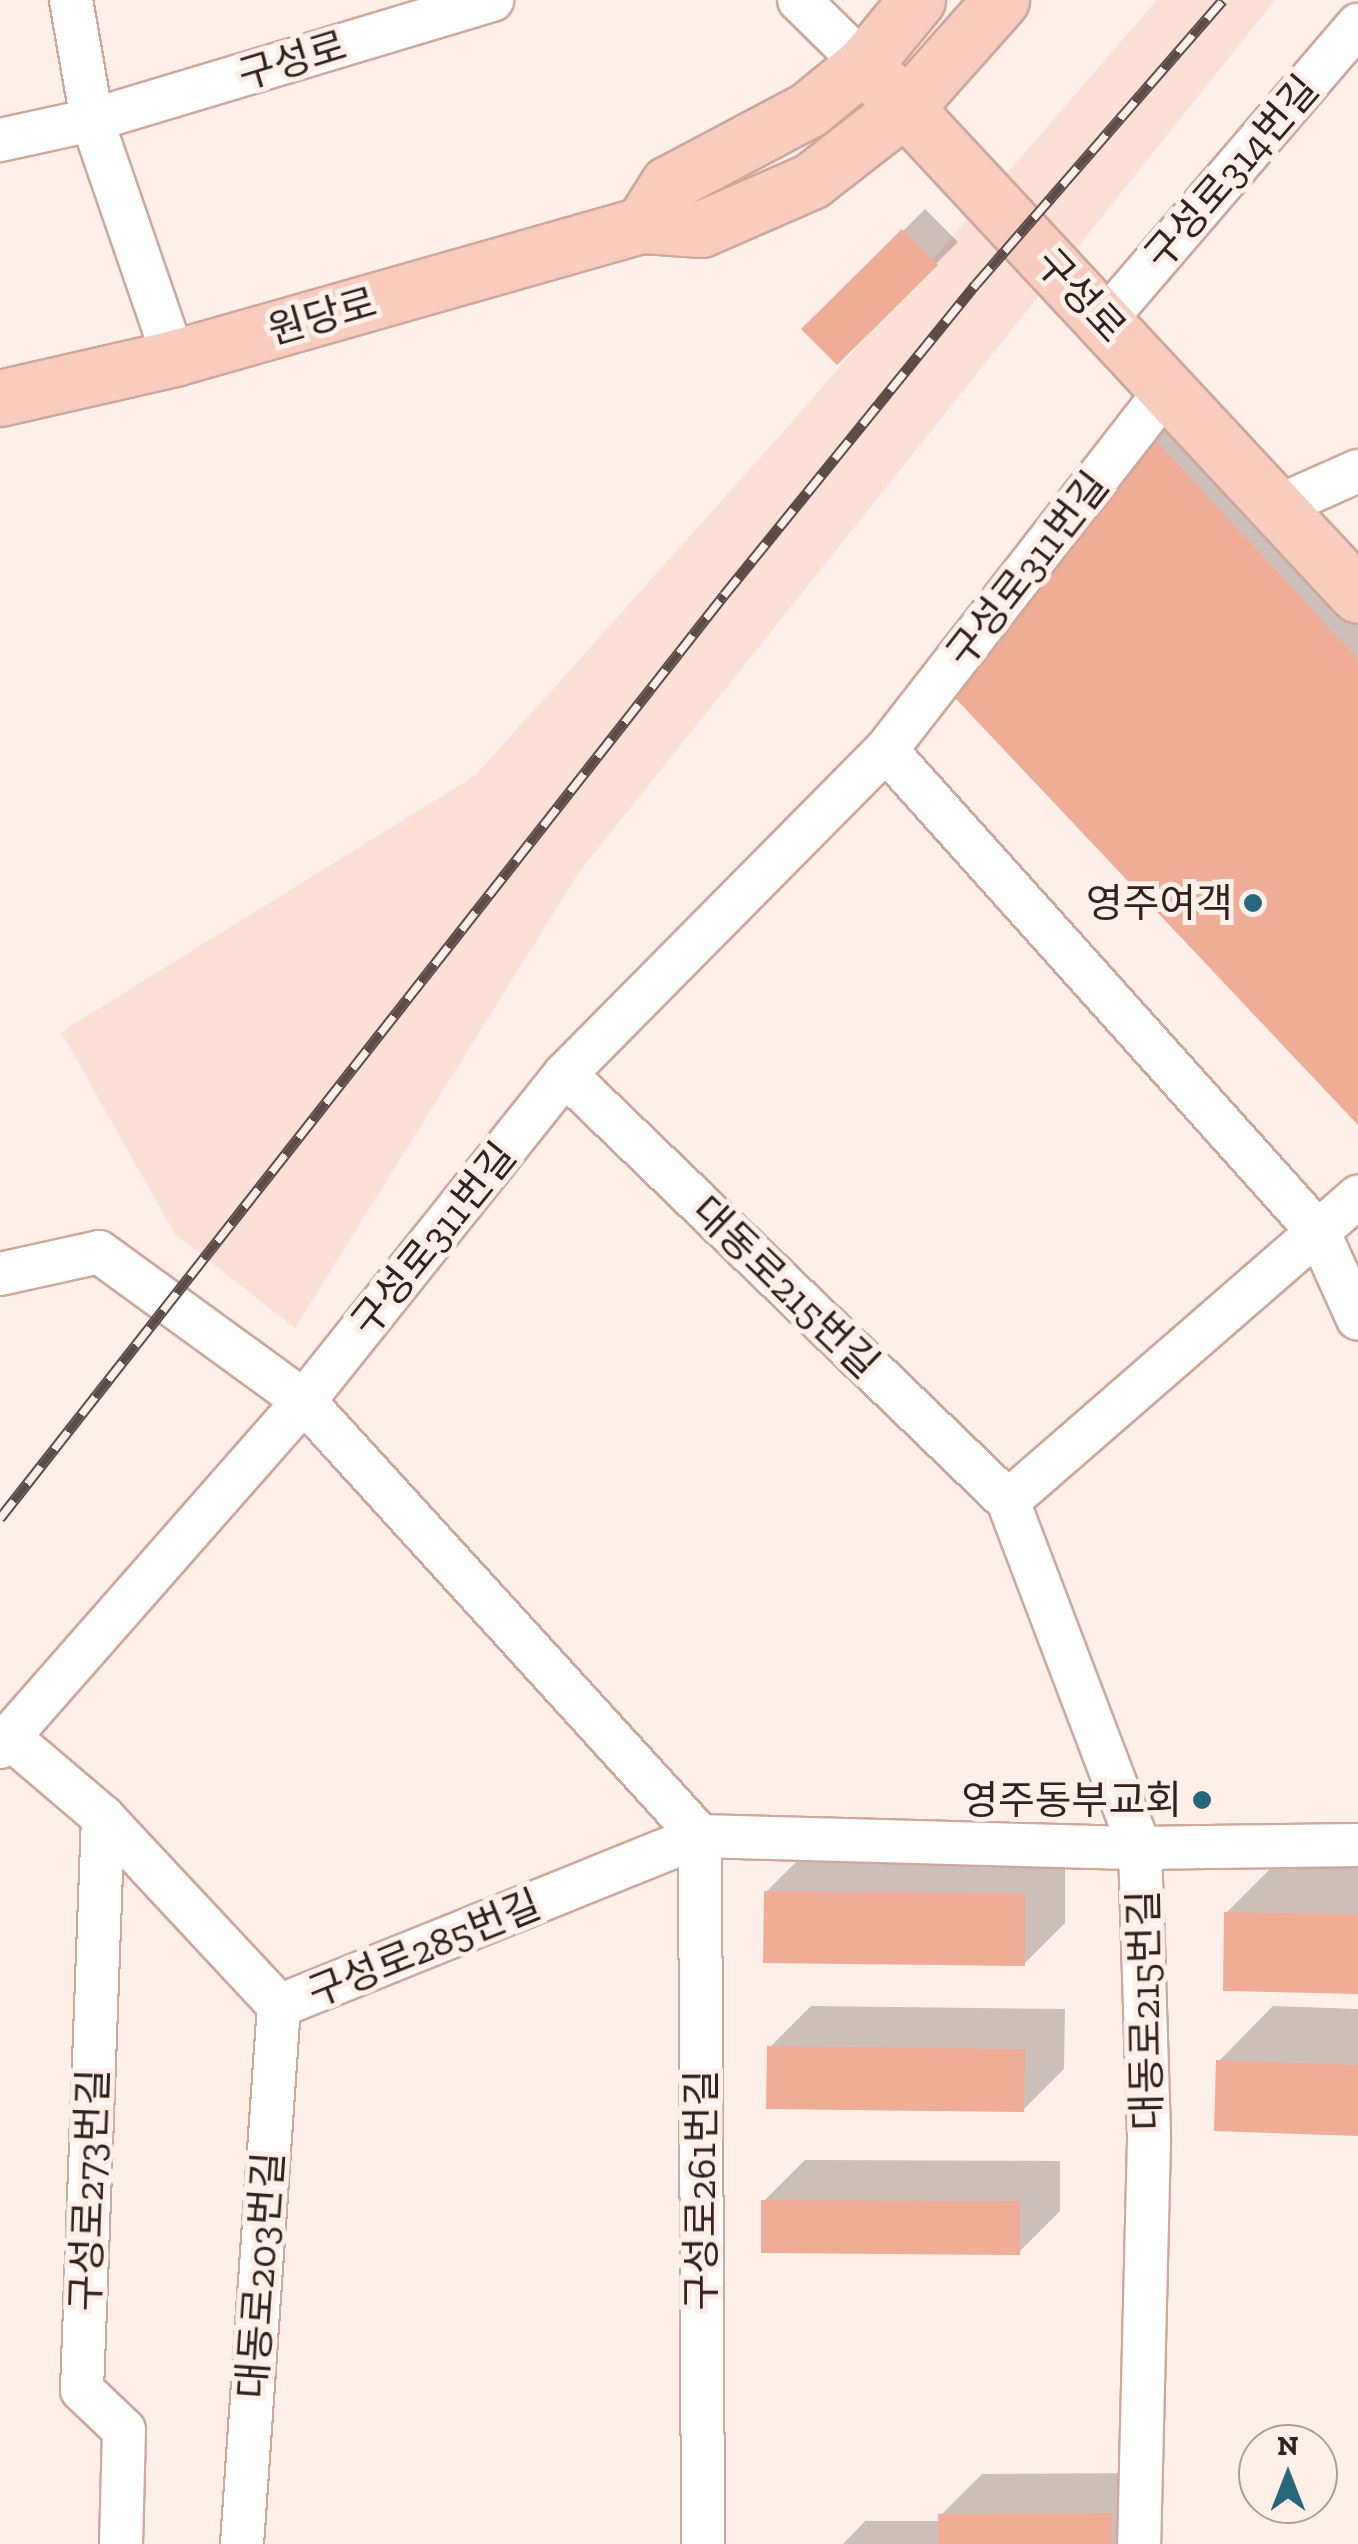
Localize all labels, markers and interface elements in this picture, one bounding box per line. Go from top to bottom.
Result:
street label: 구성로 [232,21,352,99]
street label: 구성로314번길 [1134,65,1328,279]
street label: 구성로 [1026,238,1136,352]
street label: 원당로 [262,278,382,354]
street label: 구성로311번길 [936,462,1118,676]
place label: 영주여객 [1086,879,1233,927]
marker: 영주여객 [1242,892,1264,914]
street label: 구성로311번길 [341,1133,525,1345]
street label: 대동로215번길 [683,1186,889,1388]
place label: 영주동부교회 [961,1776,1182,1824]
marker: 영주동부교회 [1191,1789,1213,1811]
street label: 구성로285번길 [301,1880,547,2016]
street label: 대동로215번길 [1119,1889,1171,2131]
street label: 구성로273번길 [61,2068,117,2312]
street label: 구성로261번길 [677,2069,725,2311]
street label: 대동로203번길 [227,2150,293,2400]
north arrow [1238,2424,1338,2524]
text: N [1277,2429,1299,2462]

